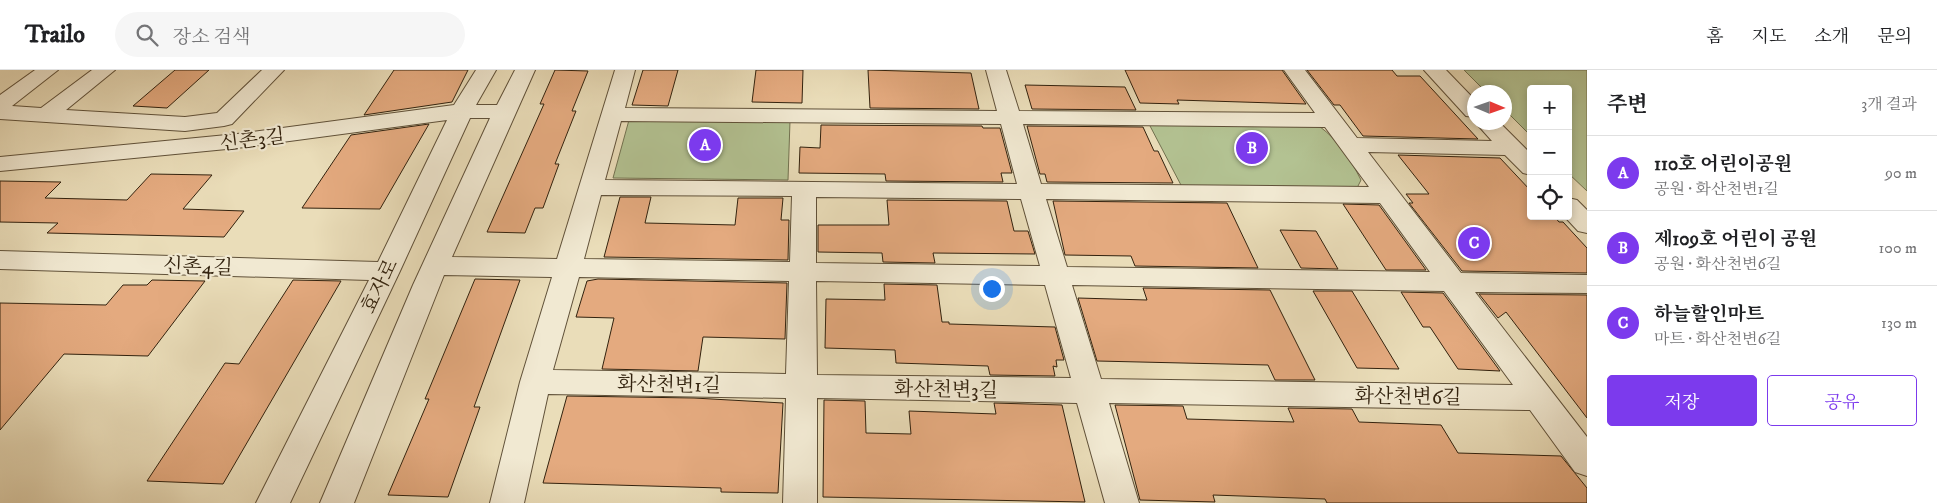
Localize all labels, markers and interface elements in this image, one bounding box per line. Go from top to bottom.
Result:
search box [115,12,465,57]
text: Trailo [25,20,85,50]
icon: search [133,21,161,49]
text: 장소 검색 [173,26,250,49]
text: 홈 [1706,26,1724,48]
text: 지도 [1752,26,1786,48]
text: 소개 [1814,26,1849,48]
text: 문의 [1877,26,1912,48]
north arrow [1467,85,1512,130]
map controls [1527,85,1572,220]
button: + [1527,85,1572,130]
text: 주변 [1607,92,1648,118]
text: 3개 결과 [1861,94,1917,114]
street label: 신촌3길 [218,124,286,157]
pin: A [689,126,721,164]
pin: B [1236,129,1268,167]
button: − [1527,130,1572,175]
text: 110호 어린이공원 [1654,153,1792,176]
text: A [1618,163,1628,183]
text: 90 m [1885,163,1917,183]
button: locate [1527,175,1572,220]
text: 공원 · 화산천변1길 [1654,179,1779,199]
pin: C [1458,224,1490,262]
text: 제109호 어린이 공원 [1654,228,1817,251]
text: B [1618,238,1628,258]
text: 100 m [1879,238,1917,258]
street label: 신촌4길 [163,254,233,281]
text: 공원 · 화산천변6길 [1654,254,1781,274]
street label: 효자로 [356,255,404,318]
your location [979,276,1005,302]
text: 하늘할인마트 [1654,303,1764,326]
text: C [1618,313,1628,333]
text: 130 m [1881,313,1917,333]
text: 마트 · 화산천변6길 [1654,329,1781,349]
street label: 화산천변1길 [617,372,721,399]
button: 저장 [1607,375,1757,426]
button: 공유 [1767,375,1917,426]
street label: 화산천변3길 [894,377,998,404]
street label: 화산천변6길 [1354,384,1462,411]

